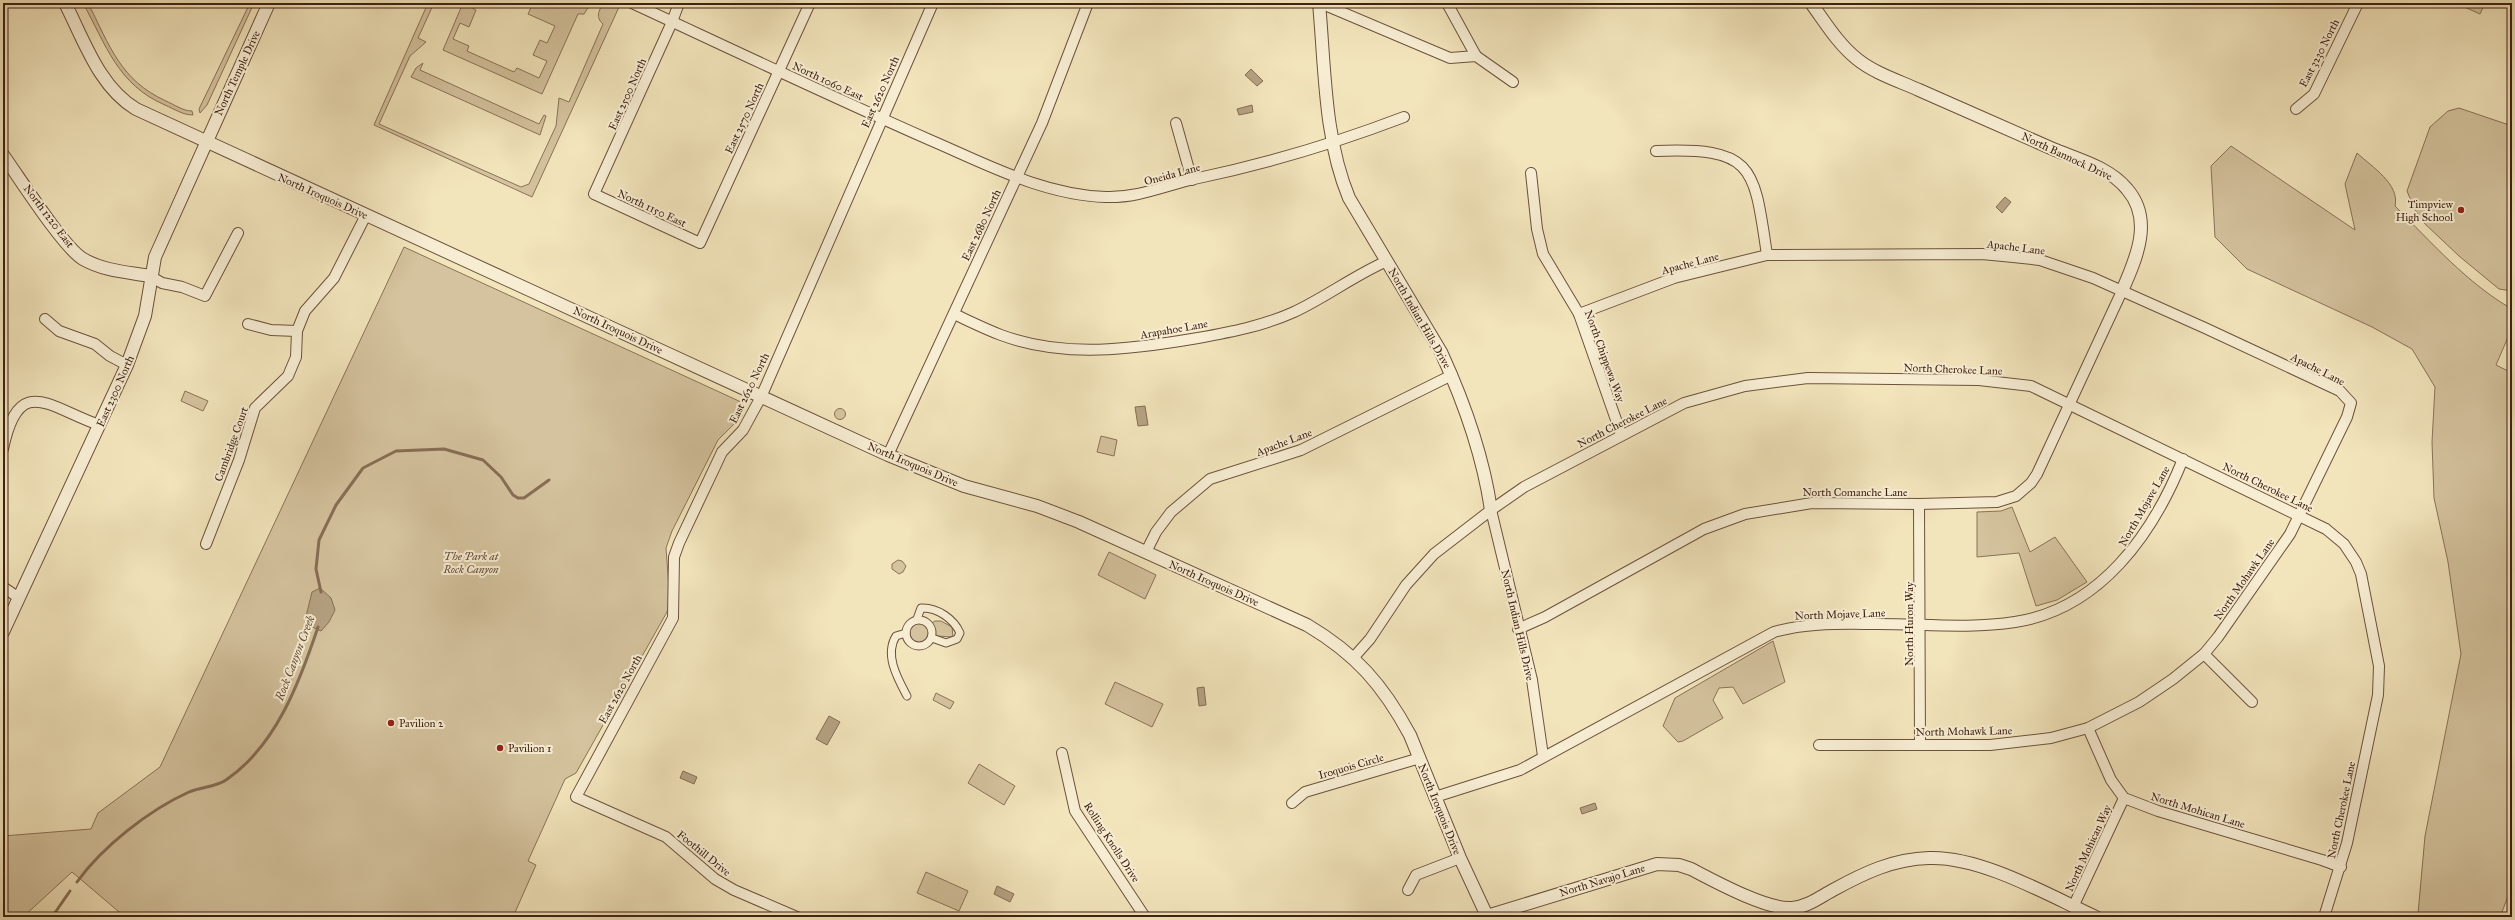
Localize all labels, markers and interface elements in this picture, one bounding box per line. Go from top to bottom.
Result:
street label: East 3230 North [2297,17,2342,89]
street label: North Temple Drive [212,28,263,118]
street label: East 2620 North [859,54,902,130]
street label: East 2500 North [606,56,649,132]
street label: North 1060 East [790,59,865,104]
street label: East 2570 North [722,81,767,156]
street label: North Bannock Drive [2020,130,2114,183]
street label: Oneida Lane [1143,161,1202,188]
street label: North Iroquois Drive [275,171,370,223]
street label: North 1220 East [21,182,77,250]
street label: North 1150 East [615,187,688,230]
street label: East 2680 North [959,187,1004,263]
place label: Timpview High School [2396,198,2454,224]
marker: Timpview High School [2456,205,2466,215]
street label: Apache Lane [1985,237,2046,258]
street label: Apache Lane [1659,250,1720,278]
street label: North Indian Hills Drive [1386,266,1454,371]
street label: North Iroquois Drive [571,304,665,358]
street label: North Chippewa Way [1582,308,1628,405]
street label: Arapahoe Lane [1138,317,1209,342]
street label: Apache Lane [2288,350,2347,389]
street label: East 2620 North [727,351,772,426]
street label: East 2300 North [94,354,137,429]
street label: North Cherokee Lane [1903,361,2003,378]
street label: North Cherokee Lane [1575,394,1670,451]
street label: Cambridge Court [212,405,251,483]
street label: Apache Lane [1254,426,1314,459]
street label: North Iroquois Drive [865,439,960,491]
street label: North Cherokee Lane [2220,460,2315,515]
street label: North Mojave Lane [2116,463,2173,549]
street label: North Comanche Lane [1802,486,1908,499]
street label: North Mohawk Lane [2211,536,2278,623]
park label: The Park at Rock Canyon [442,550,499,576]
street label: North Iroquois Drive [1166,558,1261,610]
street label: North Indian Hills Drive [1498,568,1537,682]
street label: North Huron Way [1903,581,1916,666]
street label: North Mojave Lane [1794,606,1886,623]
water label: Rock Canyon Creek [272,613,318,703]
street label: East 2620 North [596,652,645,726]
place label: Pavilion 2 [399,717,444,730]
marker: Pavilion 2 [386,718,396,728]
street label: North Mohawk Lane [1916,724,2013,739]
place label: Pavilion 1 [508,742,551,755]
marker: Pavilion 1 [495,743,505,753]
street label: Iroquois Circle [1317,751,1386,783]
street label: North Cherokee Lane [2325,760,2358,860]
street label: North Iroquois Drive [1414,762,1464,857]
street label: North Mohican Lane [2149,790,2247,831]
street label: Rolling Knolls Drive [1081,800,1143,885]
street label: North Mohican Way [2063,802,2115,894]
street label: Foothill Drive [674,828,733,879]
street label: North Navajo Lane [1558,861,1647,900]

